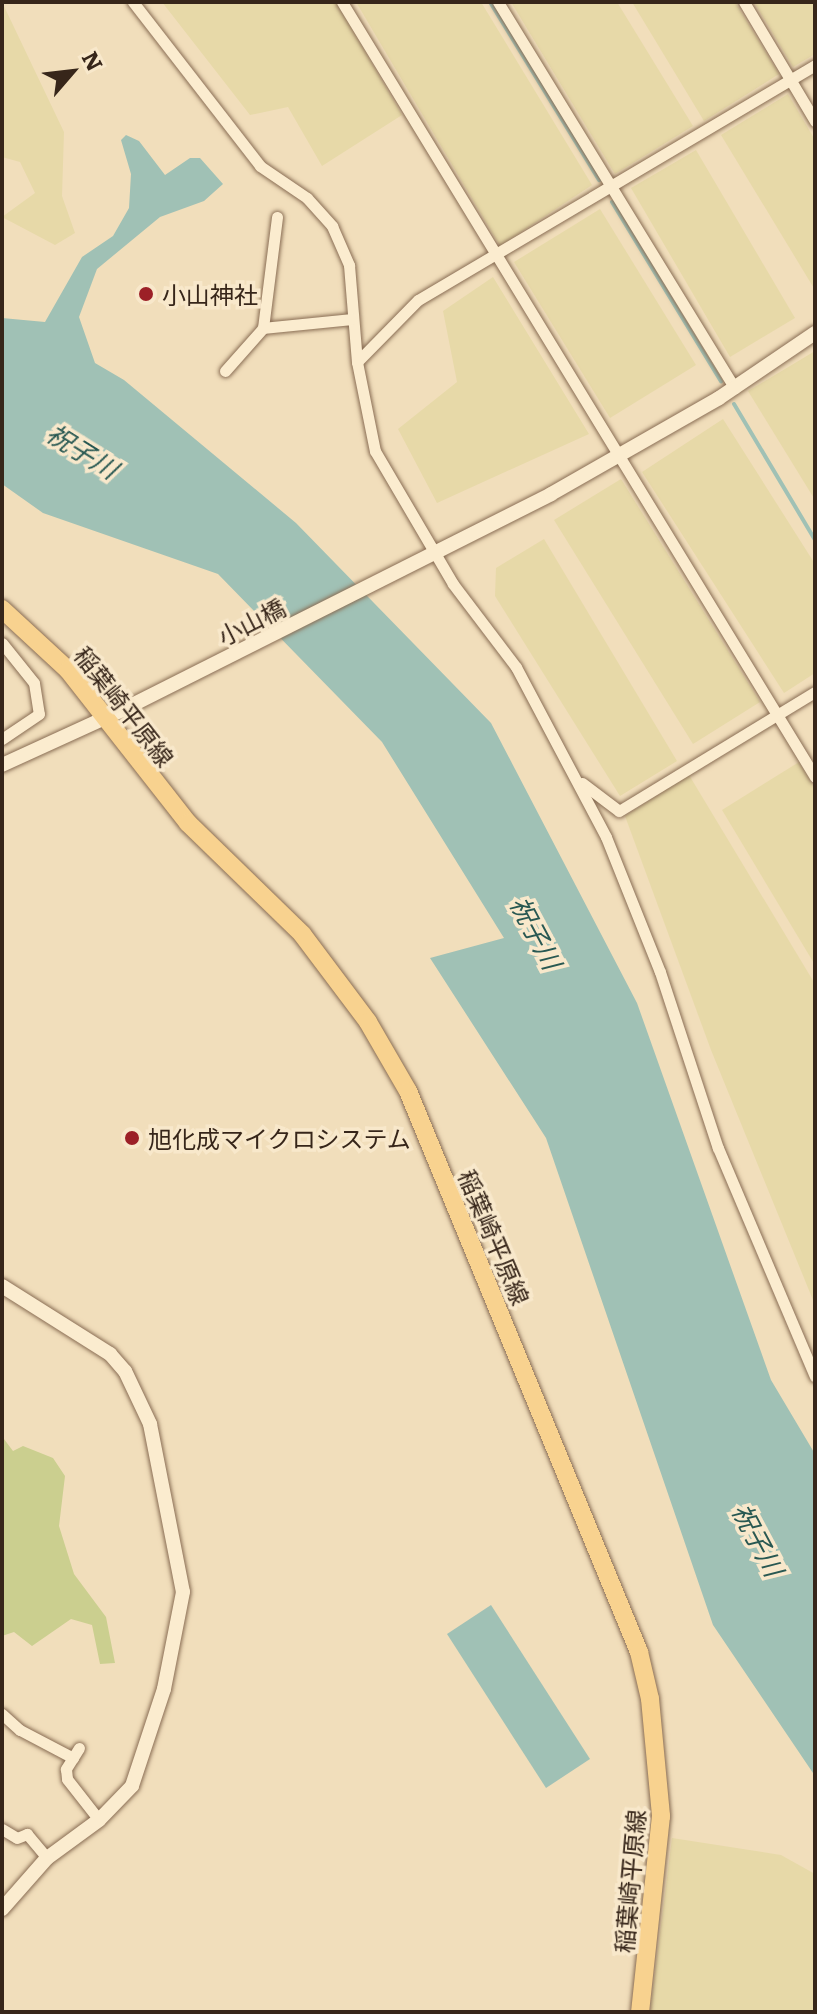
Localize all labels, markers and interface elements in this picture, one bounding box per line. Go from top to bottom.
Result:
north arrow [32,32,112,112]
text: N [75,45,113,76]
place label: 小山神社 [162,280,258,308]
marker: 小山神社 [137,285,155,303]
water label: 祝子川 [42,416,124,484]
street label: 小山橋 [212,592,290,650]
street label: 稲葉崎平原線 [69,640,181,772]
water label: 祝子川 [505,890,569,974]
place label: 旭化成マイクロシステム [148,1124,412,1152]
marker: 旭化成マイクロシステム [123,1129,141,1147]
street label: 稲葉崎平原線 [454,1165,536,1309]
water label: 祝子川 [727,1497,791,1581]
street label: 稲葉崎平原線 [608,1808,650,1954]

